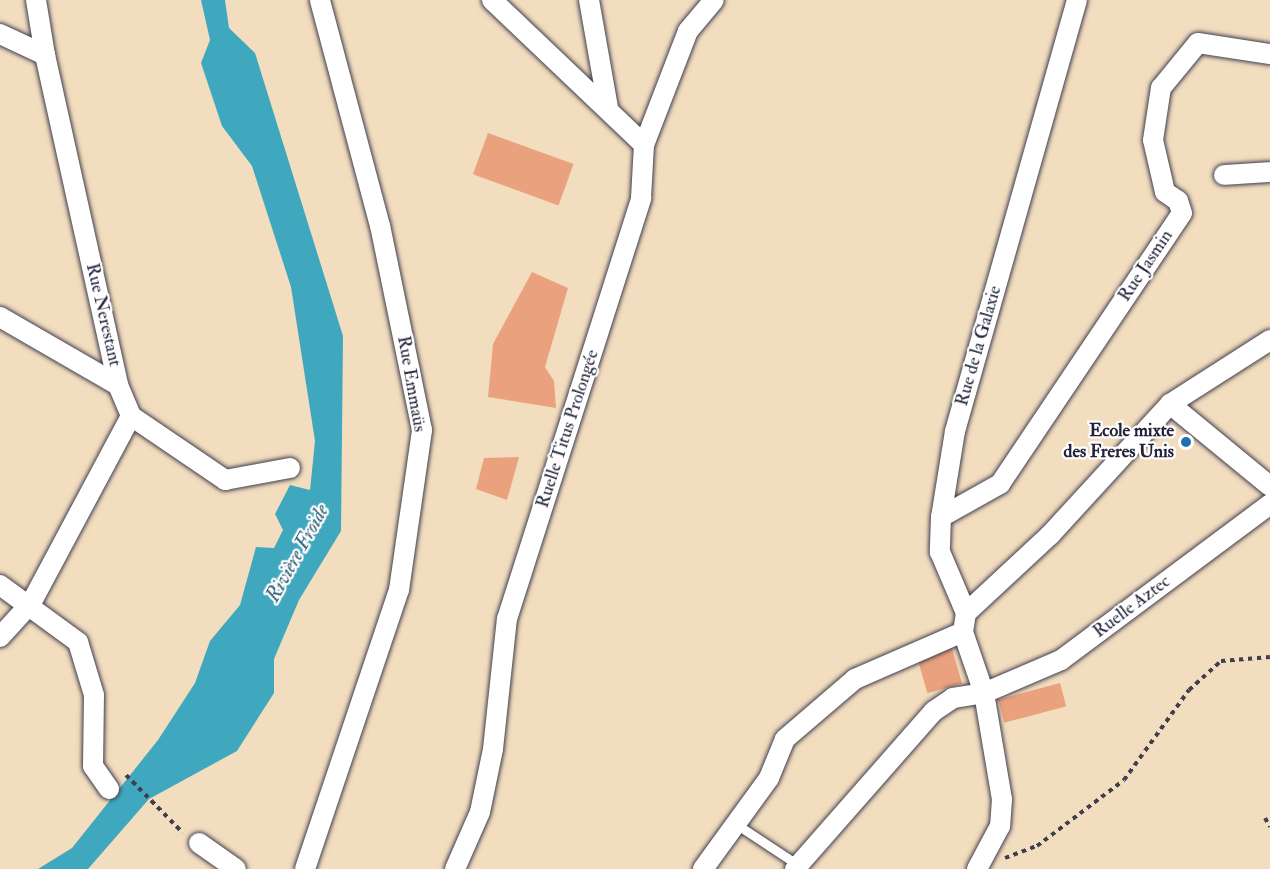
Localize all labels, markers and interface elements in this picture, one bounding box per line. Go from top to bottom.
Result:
street label: Rue Jasmin [1114,226,1178,306]
street label: Rue Nerestant [81,261,125,369]
street label: Rue de la Galaxie [952,283,1006,409]
street label: Rue Emmaüs [392,334,430,434]
street label: Ruelle Titus Prolongée [532,347,604,511]
place label: Ecole mixte des Freres Unis [1064,421,1174,464]
marker: Ecole mixte des Freres Unis [1179,435,1193,449]
water label: Rivière Froide [260,500,334,606]
street label: Ruelle Aztec [1089,571,1175,643]

